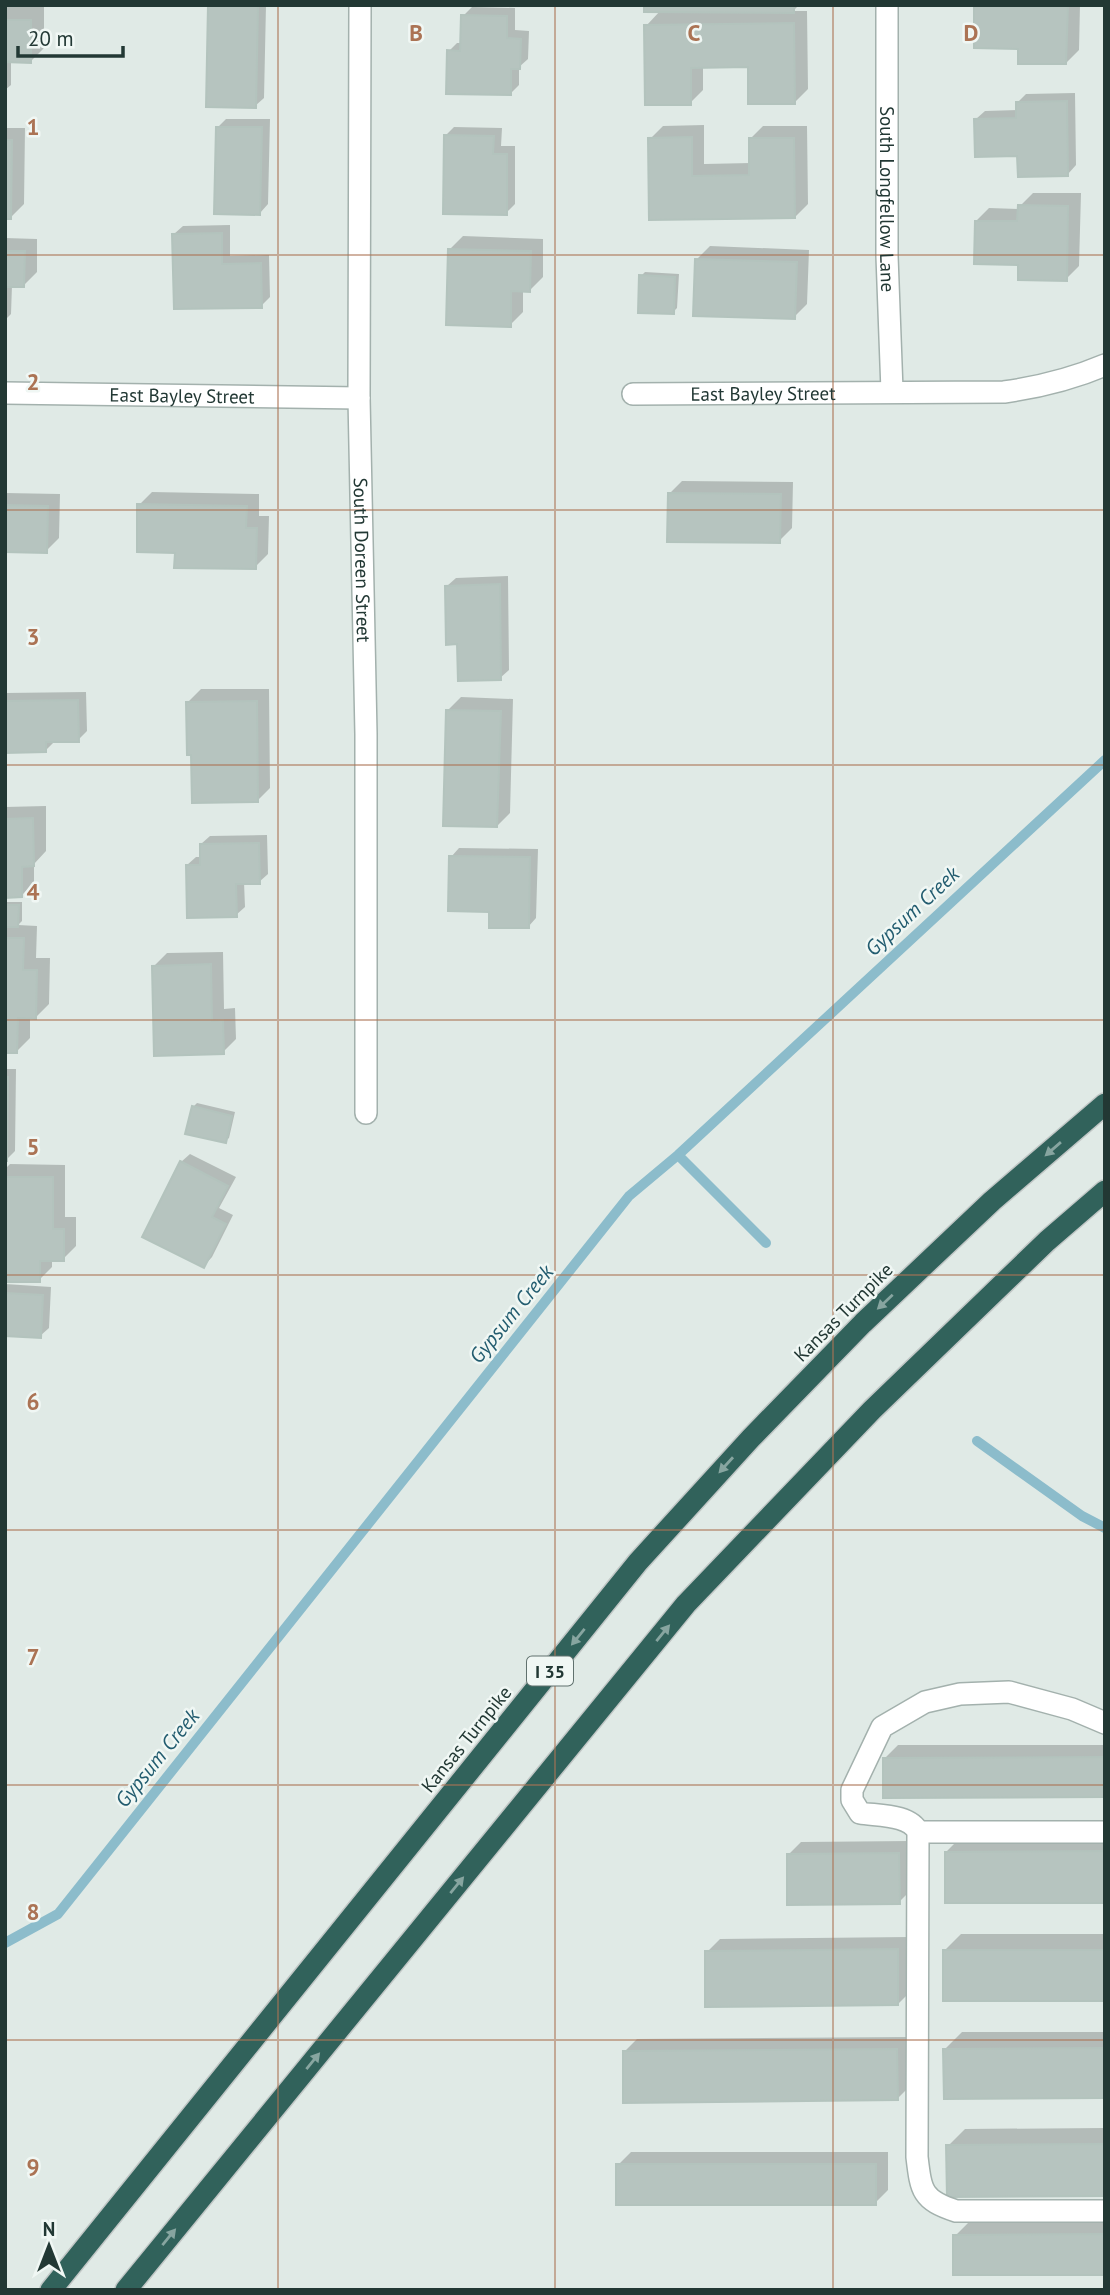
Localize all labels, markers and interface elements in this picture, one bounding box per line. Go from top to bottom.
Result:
scale bar [18,14,122,58]
text: B [409,18,423,47]
text: C [688,18,701,47]
text: D [964,18,978,47]
text: 20 m [28,25,74,52]
street label: South Longfellow Lane [875,106,900,292]
text: 1 [26,112,40,141]
text: 2 [26,367,40,396]
street label: East Bayley Street [690,381,836,406]
street label: East Bayley Street [109,382,255,409]
street label: South Doreen Street [349,477,376,643]
text: 3 [26,622,40,651]
water label: Gypsum Creek [859,859,966,962]
text: 4 [26,877,40,906]
text: 5 [26,1132,40,1161]
one-way arrow [1044,1141,1062,1157]
street label: Kansas Turnpike [788,1257,898,1367]
water label: Gypsum Creek [463,1258,560,1369]
one-way arrow [876,1294,894,1310]
text: 6 [26,1387,40,1416]
one-way arrow [718,1456,734,1474]
one-way arrow [655,1624,670,1641]
one-way arrow [570,1628,585,1646]
text: 7 [26,1642,40,1671]
road number: I 35 [527,1656,573,1686]
street label: Kansas Turnpike [416,1681,516,1797]
water label: Gypsum Creek [109,1702,206,1813]
one-way arrow [449,1876,464,1893]
text: 8 [26,1897,40,1926]
one-way arrow [305,2052,320,2069]
text: 9 [26,2152,40,2181]
north arrow [14,2211,84,2281]
text: N [43,2217,55,2241]
one-way arrow [161,2228,176,2245]

